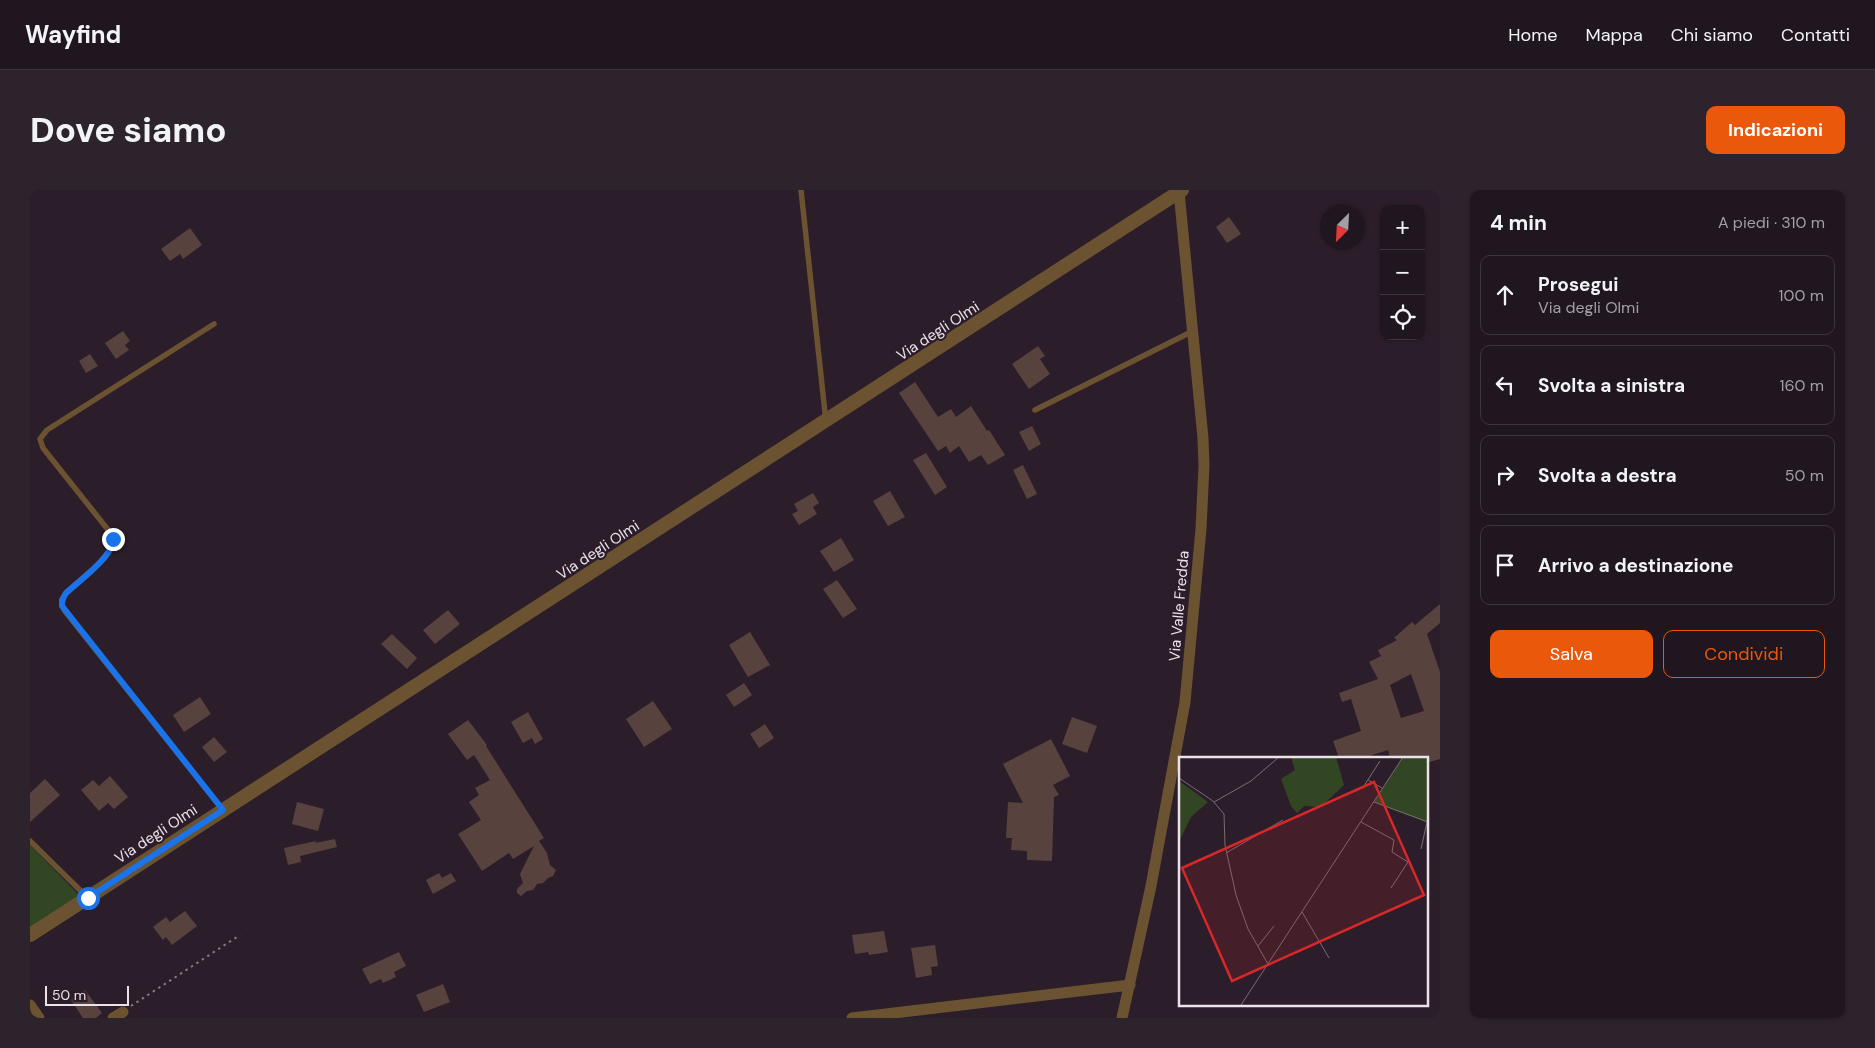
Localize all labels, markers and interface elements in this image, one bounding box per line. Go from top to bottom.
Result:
text: Wayfind [25,19,121,50]
text: Home [1508,23,1558,47]
text: Mappa [1586,23,1643,47]
text: Chi siamo [1671,23,1753,47]
text: Contatti [1781,23,1850,47]
button: Indicazioni [1706,106,1845,154]
text: Dove siamo [30,107,227,153]
north arrow [1320,205,1365,250]
map controls [1380,205,1425,340]
button: + [1380,205,1425,250]
text: 4 min [1490,209,1547,237]
text: A piedi · 310 m [1718,212,1825,233]
button: − [1380,250,1425,295]
text: Prosegui [1538,272,1618,297]
icon: ahead [1491,281,1519,309]
text: 100 m [1779,285,1824,306]
button: locate [1380,295,1425,340]
street label: Via degli Olmi [893,297,983,365]
text: Via degli Olmi [1538,297,1639,318]
icon: left [1491,371,1519,399]
text: Svolta a sinistra [1538,373,1685,398]
text: 160 m [1780,375,1824,396]
icon: right [1491,461,1519,489]
text: Svolta a destra [1538,463,1677,488]
text: 50 m [1785,465,1824,486]
street label: Via degli Olmi [553,516,643,584]
route end [102,528,125,551]
street label: Via Valle Fredda [1164,550,1194,662]
icon: arrive [1491,551,1519,579]
text: Arrivo a destinazione [1538,553,1733,578]
button: Salva [1490,630,1653,678]
button: Condividi [1663,630,1825,678]
inset map [1179,757,1428,1006]
street label: Via degli Olmi [111,800,201,868]
route start [77,887,100,910]
scale bar [45,983,129,1006]
text: 50 m [52,986,86,1004]

